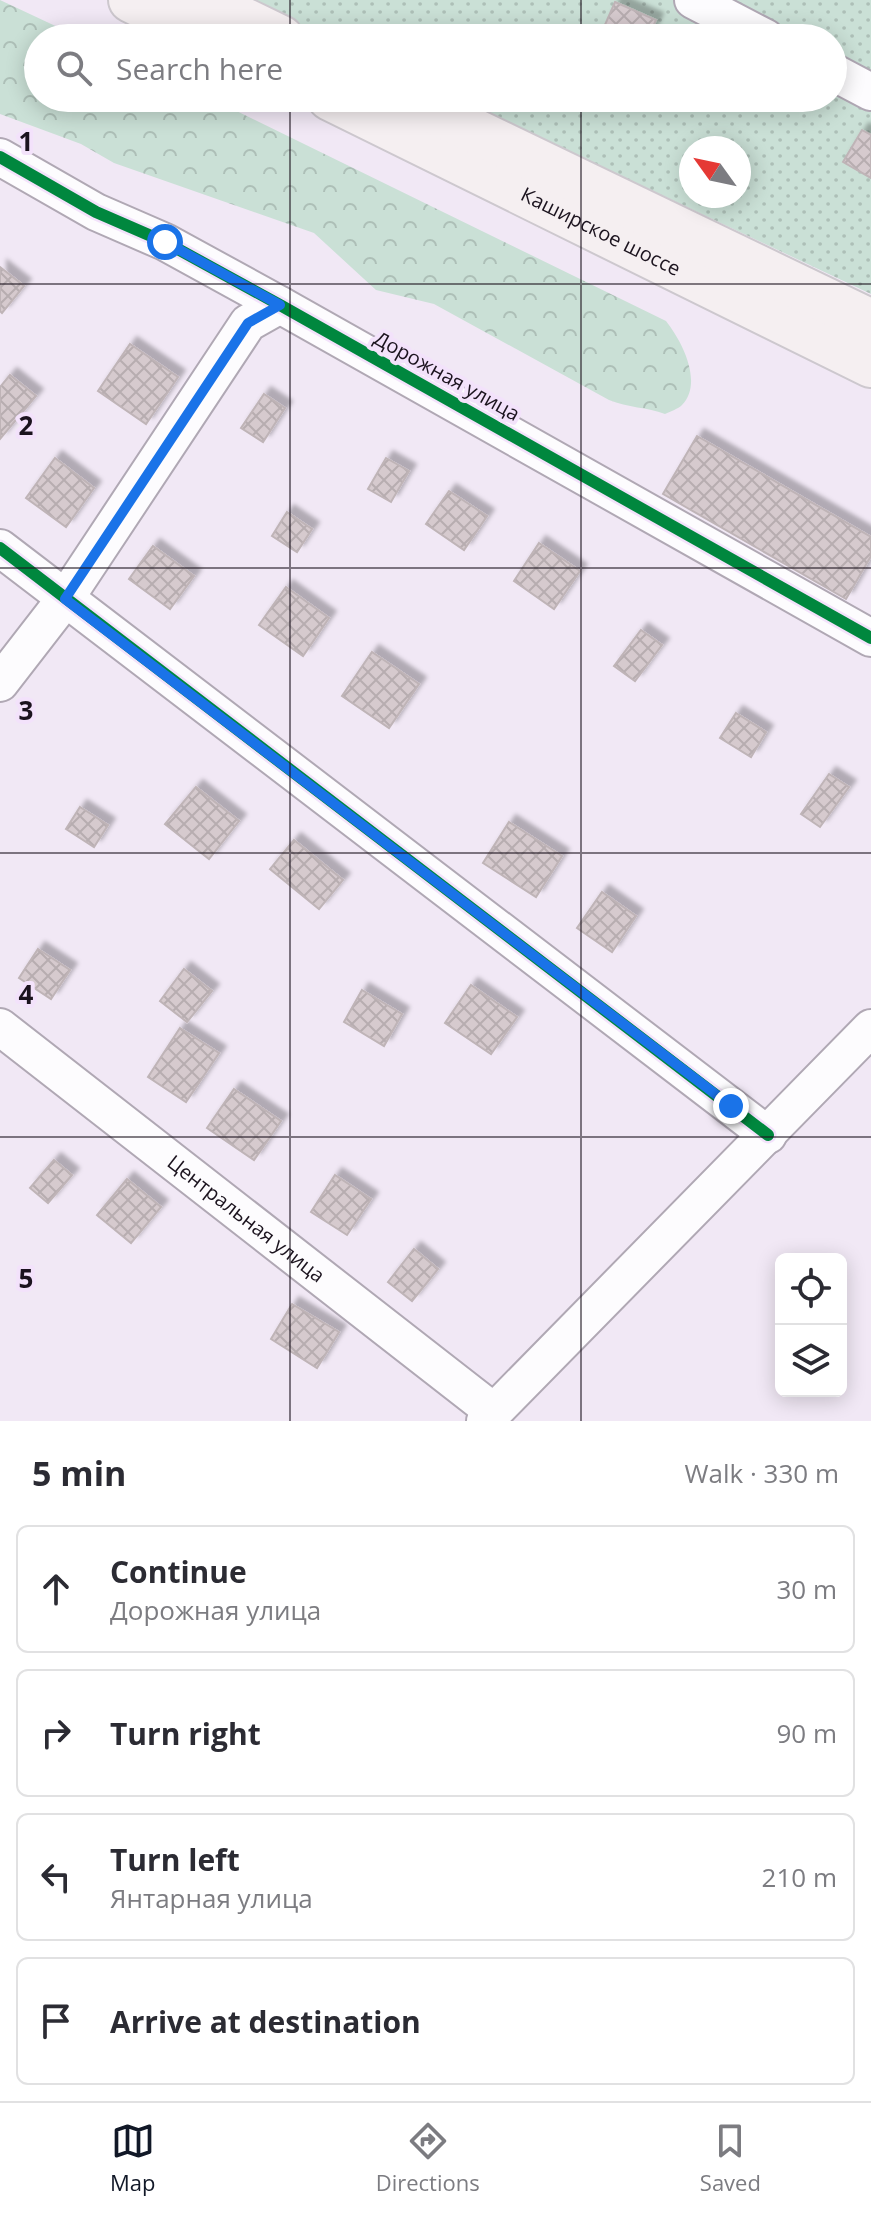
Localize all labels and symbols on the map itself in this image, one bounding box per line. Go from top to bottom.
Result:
text: 1 [19,123,33,159]
north arrow [679,136,751,208]
street label: Каширское шоссе [517,180,685,282]
route start [147,224,183,260]
street label: Дорожная улица [370,324,525,427]
text: 2 [19,407,34,443]
text: 3 [19,692,33,728]
text: 4 [19,976,34,1012]
route end [713,1088,749,1124]
street label: Центральная улица [162,1149,331,1288]
text: 5 [19,1260,33,1296]

